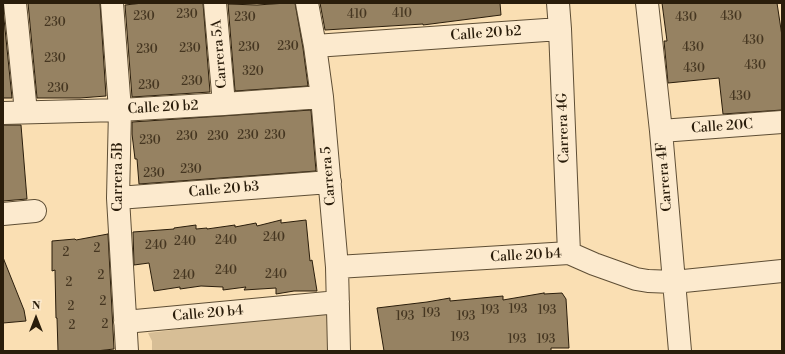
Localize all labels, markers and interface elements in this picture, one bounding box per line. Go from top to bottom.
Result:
house number: 410 [392,7,412,21]
house number: 230 [176,8,198,22]
house number: 410 [347,8,367,22]
house number: 230 [133,10,155,24]
house number: 430 [720,10,742,24]
house number: 230 [234,11,256,25]
house number: 430 [675,11,697,25]
house number: 230 [44,16,66,30]
street label: Carrera 5A [209,19,231,89]
street label: Calle 20 b2 [450,23,522,45]
house number: 430 [742,34,764,48]
house number: 230 [277,40,299,54]
house number: 230 [238,41,260,55]
house number: 430 [682,41,704,55]
house number: 230 [179,42,201,56]
house number: 230 [136,43,158,57]
house number: 230 [44,52,66,66]
house number: 430 [744,59,766,73]
house number: 430 [683,62,705,76]
house number: 320 [242,65,264,79]
house number: 230 [181,75,203,89]
house number: 230 [138,79,160,93]
house number: 230 [47,82,69,96]
house number: 430 [729,90,751,104]
street label: Carrera 4G [554,92,574,164]
street label: Calle 20 b2 [127,98,199,118]
street label: Calle 20C [691,116,753,138]
house number: 230 [237,129,259,143]
house number: 230 [264,129,286,143]
house number: 230 [176,130,198,144]
house number: 230 [207,130,229,144]
house number: 230 [139,134,161,148]
street label: Carrera 5B [111,142,127,212]
street label: Carrera 4F [654,142,676,212]
street label: Carrera 5 [318,146,340,206]
house number: 230 [180,163,202,177]
house number: 230 [143,167,165,181]
street label: Calle 20 b3 [188,179,260,201]
house number: 240 [263,231,285,245]
house number: 240 [215,234,237,248]
house number: 240 [174,235,196,249]
house number: 240 [145,239,167,253]
house number: 2 [94,242,100,256]
house number: 2 [63,246,69,260]
street label: Calle 20 b4 [490,246,562,266]
house number: 240 [215,264,237,278]
house number: 240 [265,268,287,282]
house number: 2 [98,269,104,283]
house number: 240 [173,269,195,283]
house number: 2 [66,276,72,290]
house number: 2 [100,295,106,309]
north arrow [16,298,56,338]
text: N [32,299,40,313]
house number: 2 [68,300,74,314]
street label: Calle 20 b4 [172,303,244,325]
house number: 193 [509,303,527,317]
house number: 193 [481,304,499,318]
house number: 193 [538,304,556,318]
house number: 193 [422,307,440,321]
house number: 193 [396,310,414,324]
house number: 193 [457,310,475,324]
house number: 2 [102,318,108,332]
house number: 2 [69,319,75,333]
house number: 193 [451,331,469,345]
house number: 193 [508,333,526,347]
house number: 193 [537,333,555,347]

